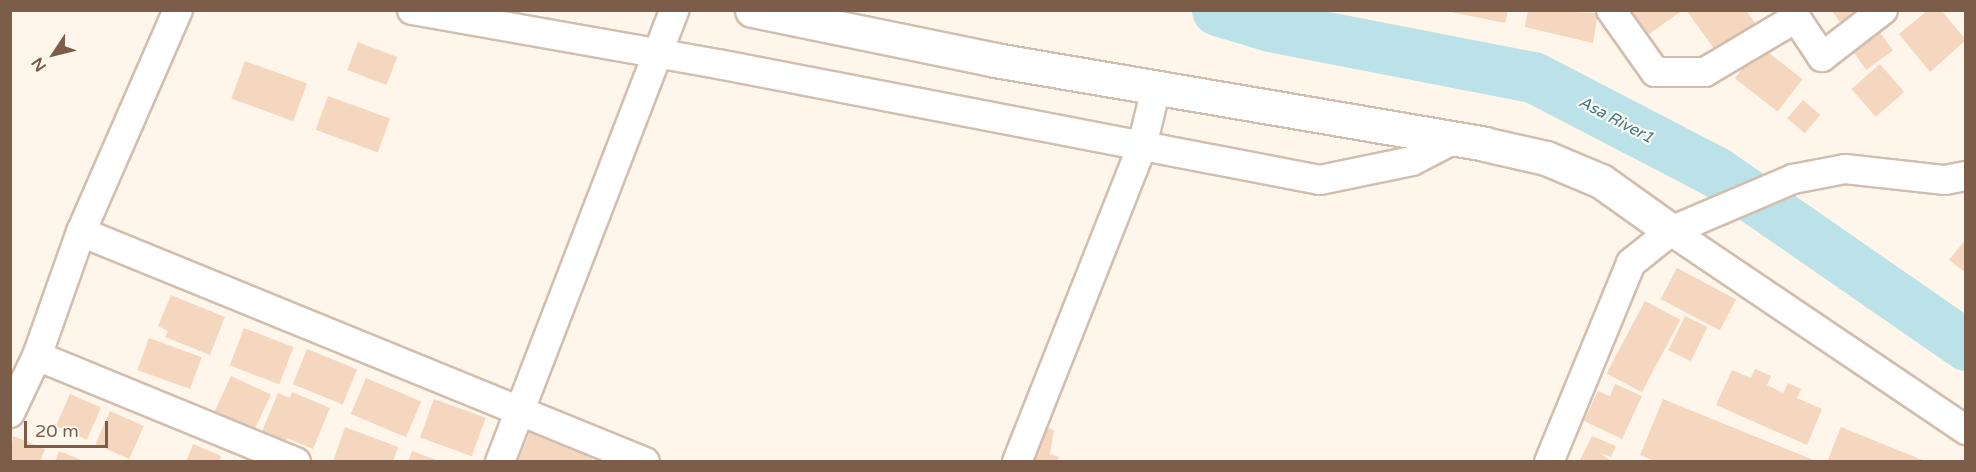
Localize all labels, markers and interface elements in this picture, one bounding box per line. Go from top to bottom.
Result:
north arrow [24,24,84,84]
text: N [27,53,51,75]
water label: Asa River1 [1575,92,1657,148]
scale bar [27,409,111,447]
text: 20 m [35,420,79,442]

